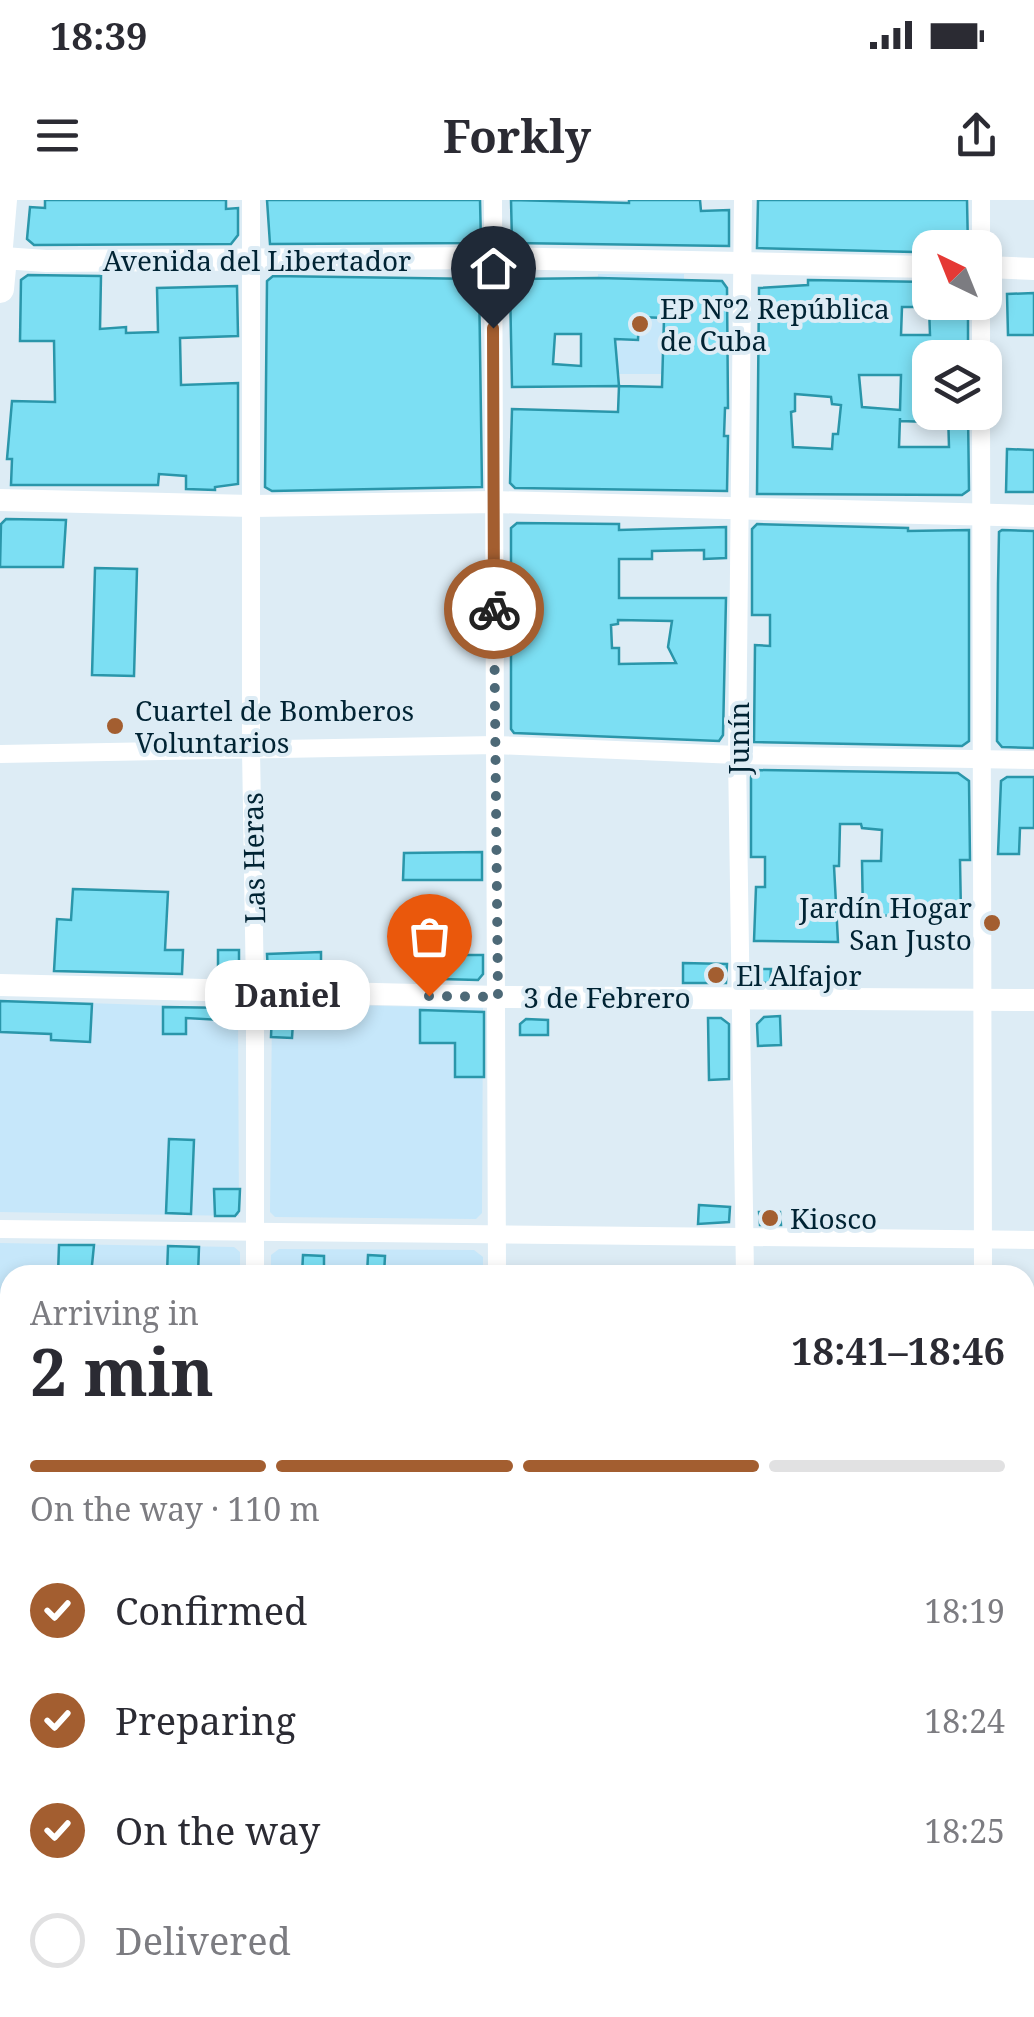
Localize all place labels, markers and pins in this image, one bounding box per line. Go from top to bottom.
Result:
pin [451,226,536,329]
place label: EP Nº2 República de Cuba [660,289,890,359]
marker: EP Nº2 República de Cuba [629,313,651,335]
place label: Cuartel de Bomberos Voluntarios [135,691,414,761]
marker: Cuartel de Bomberos Voluntarios [104,715,126,737]
place label: Jardín Hogar San Justo [798,888,972,958]
pin [387,894,472,997]
marker: Jardín Hogar San Justo [981,912,1003,934]
place label: El Alfajor [736,956,862,994]
callout: Daniel [204,961,369,1031]
marker: El Alfajor [705,964,727,986]
place label: Kiosco [790,1199,877,1237]
marker: Kiosco [759,1207,781,1229]

